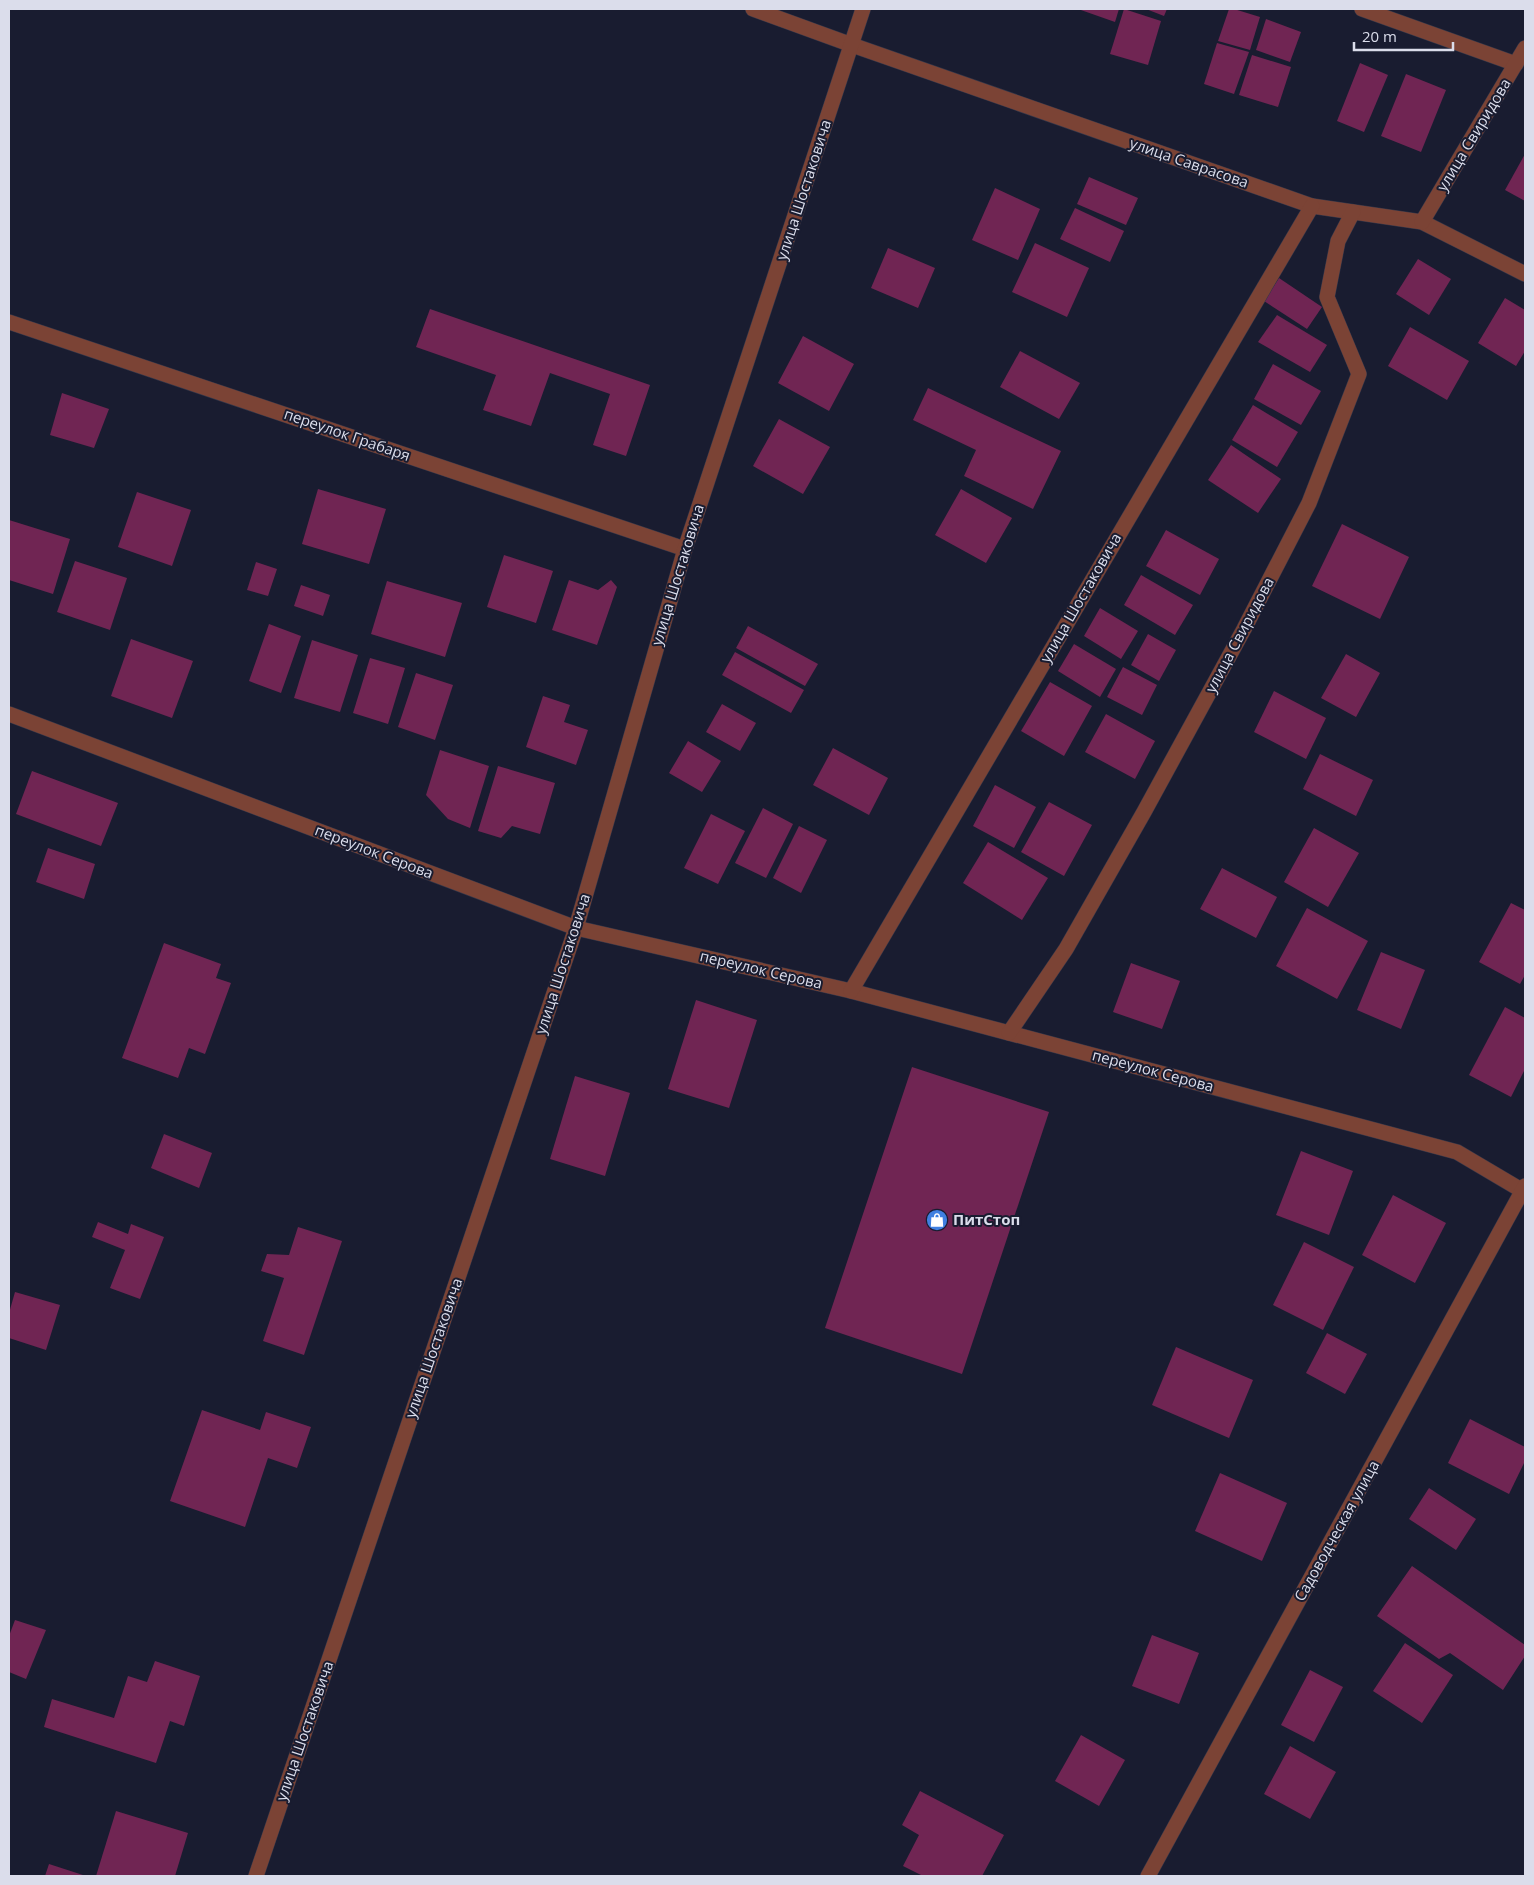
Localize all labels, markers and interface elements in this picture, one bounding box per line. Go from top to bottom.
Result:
scale bar [1354,20,1453,52]
text: 20 m [1362,26,1397,46]
street label: улица Свиридова [1432,74,1515,195]
street label: улица Шостаковича [771,117,835,263]
street label: улица Саврасова [1127,132,1251,192]
street label: переулок Грабаря [282,403,413,465]
street label: улица Шостаковича [646,502,708,648]
street label: улица Шостаковича [1035,529,1125,666]
street label: улица Свиридова [1200,573,1278,696]
street label: переулок Серова [312,819,436,883]
street label: улица Шостаковича [530,891,594,1037]
street label: переулок Серова [698,945,824,993]
street label: переулок Серова [1090,1044,1216,1096]
shop icon: ПитСтоп [925,1208,949,1232]
place label: ПитСтоп [953,1209,1020,1229]
street label: улица Шостаковича [400,1275,466,1420]
street label: Садоводческая улица [1289,1457,1383,1604]
street label: улица Шостаковича [271,1658,337,1803]

